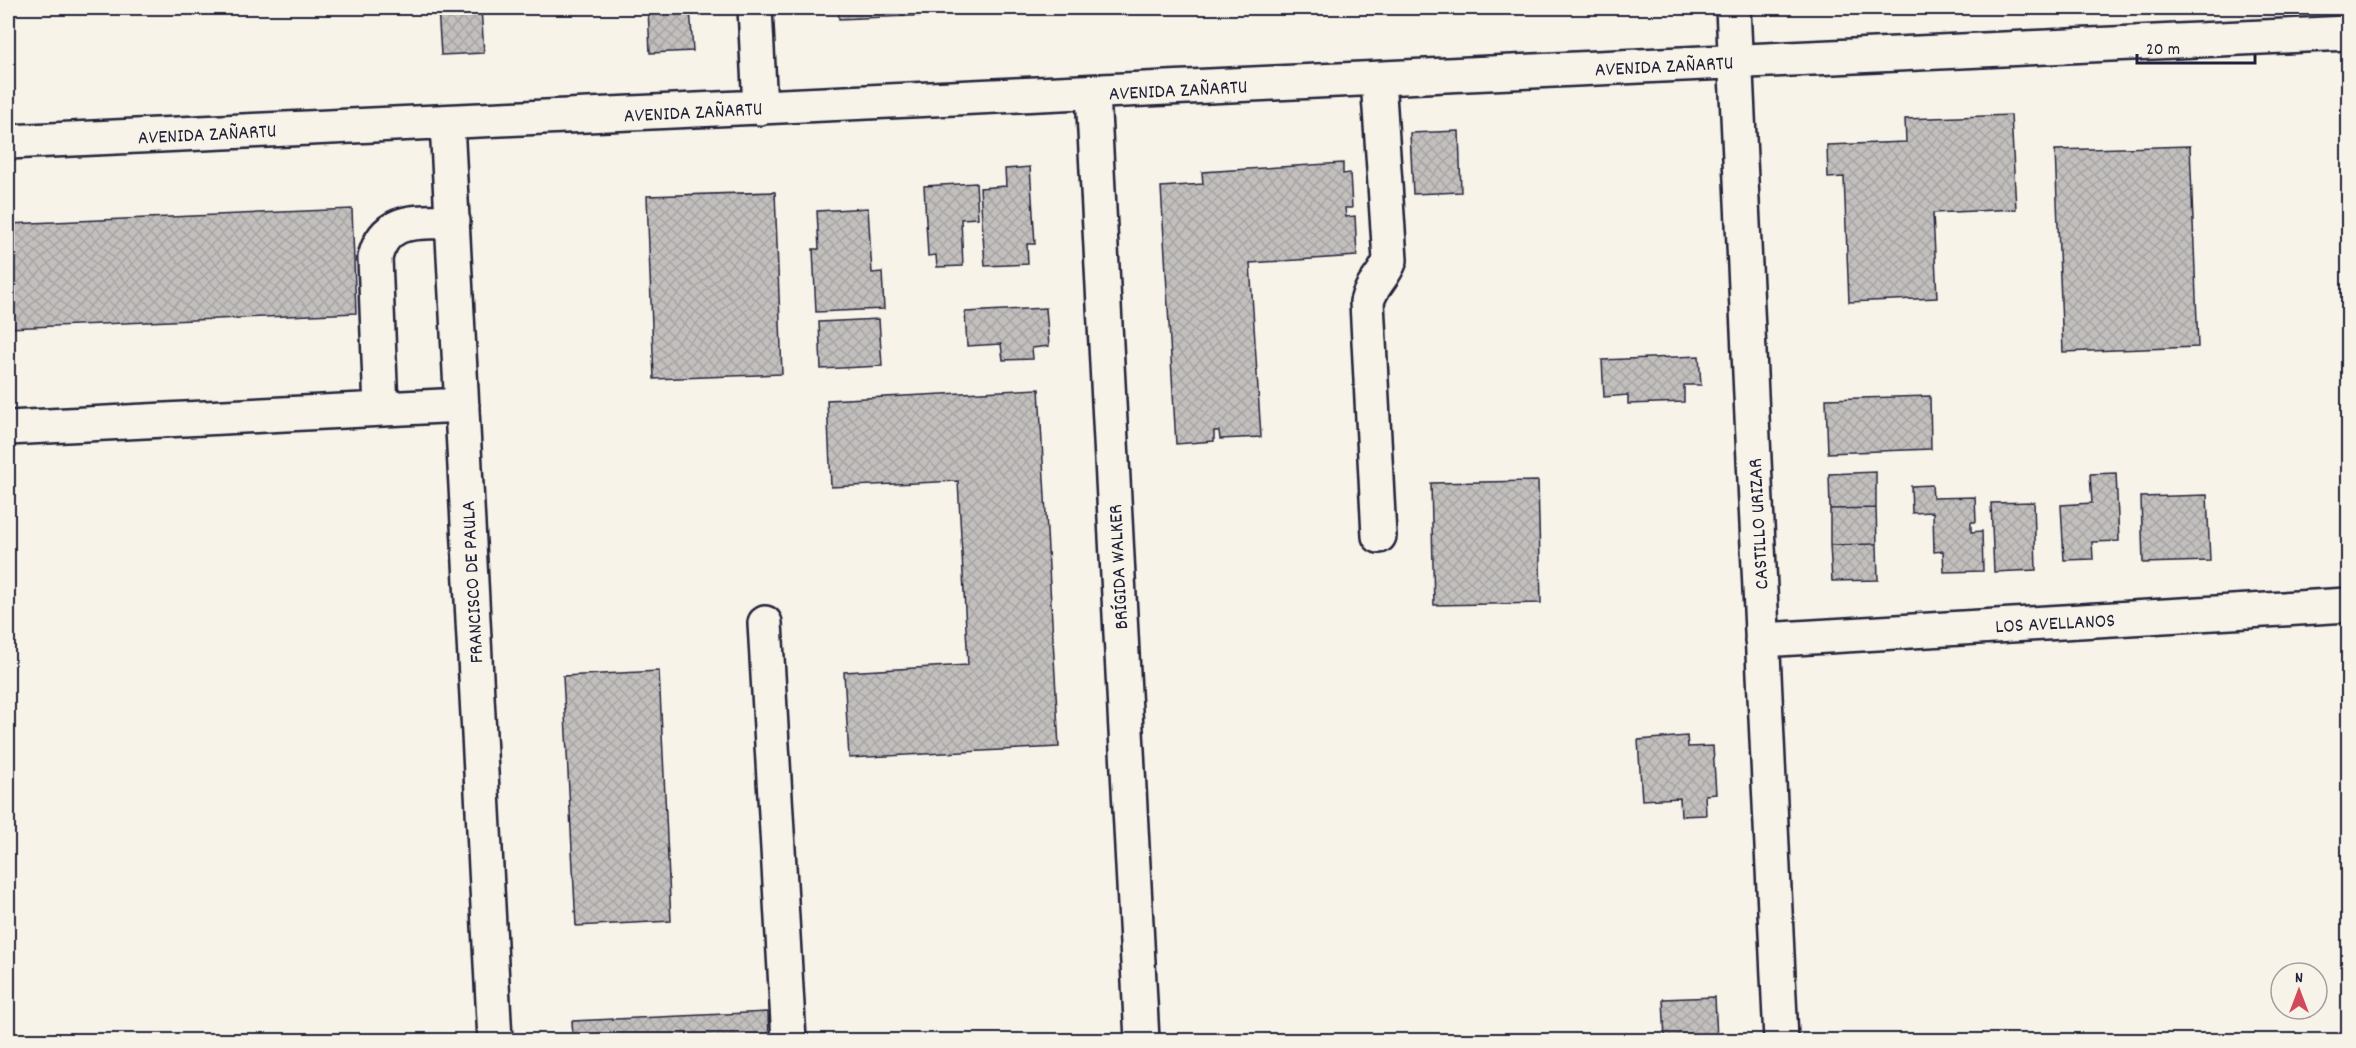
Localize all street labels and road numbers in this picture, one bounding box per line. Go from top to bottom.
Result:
street label: AVENIDA ZAÑARTU [1594,50,1734,86]
street label: AVENIDA ZAÑARTU [1108,74,1248,110]
street label: AVENIDA ZAÑARTU [623,96,763,132]
street label: AVENIDA ZAÑARTU [137,118,277,154]
street label: CASTILLO URIZAR [1743,458,1777,590]
street label: FRANCISCO DE PAULA [456,500,492,664]
street label: BRÍGIDA WALKER [1103,503,1137,630]
street label: LOS AVELLANOS [1994,608,2116,642]

